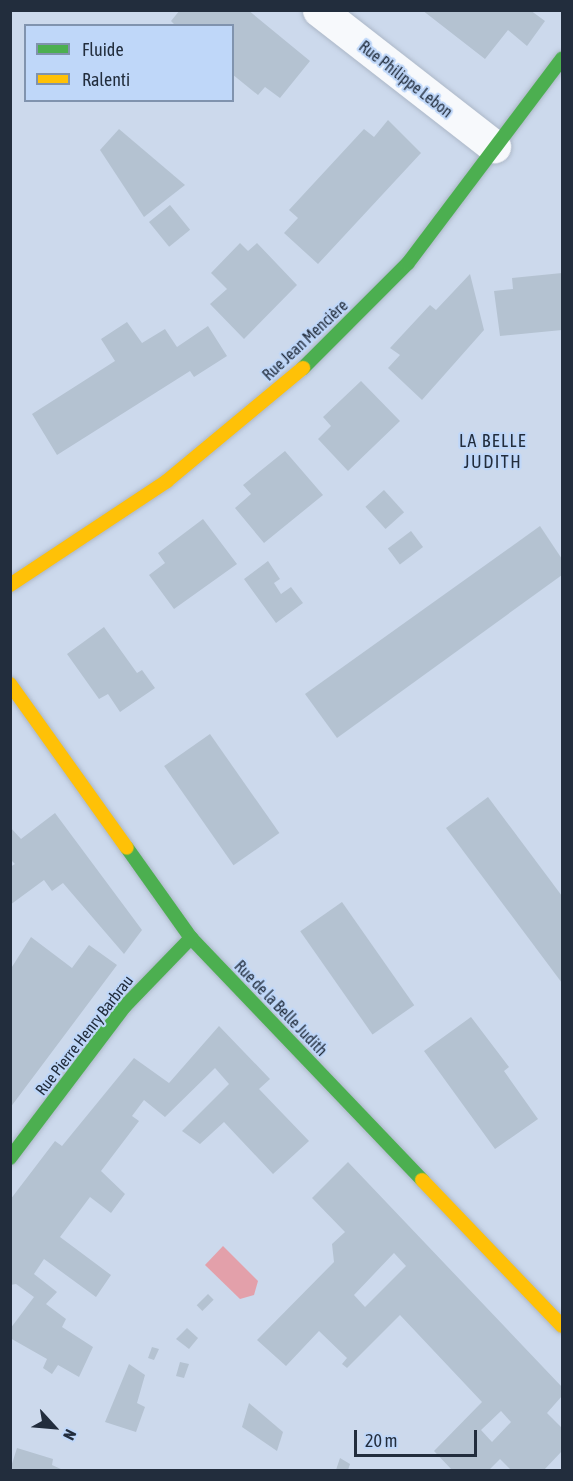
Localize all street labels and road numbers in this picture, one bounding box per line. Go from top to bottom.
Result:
street label: Rue Philippe Lebon [355,37,457,121]
street label: Rue Jean Mencière [258,296,352,384]
street label: Rue de la Belle Judith [231,956,331,1060]
street label: Rue Pierre Henry Barbrau [31,971,137,1099]

